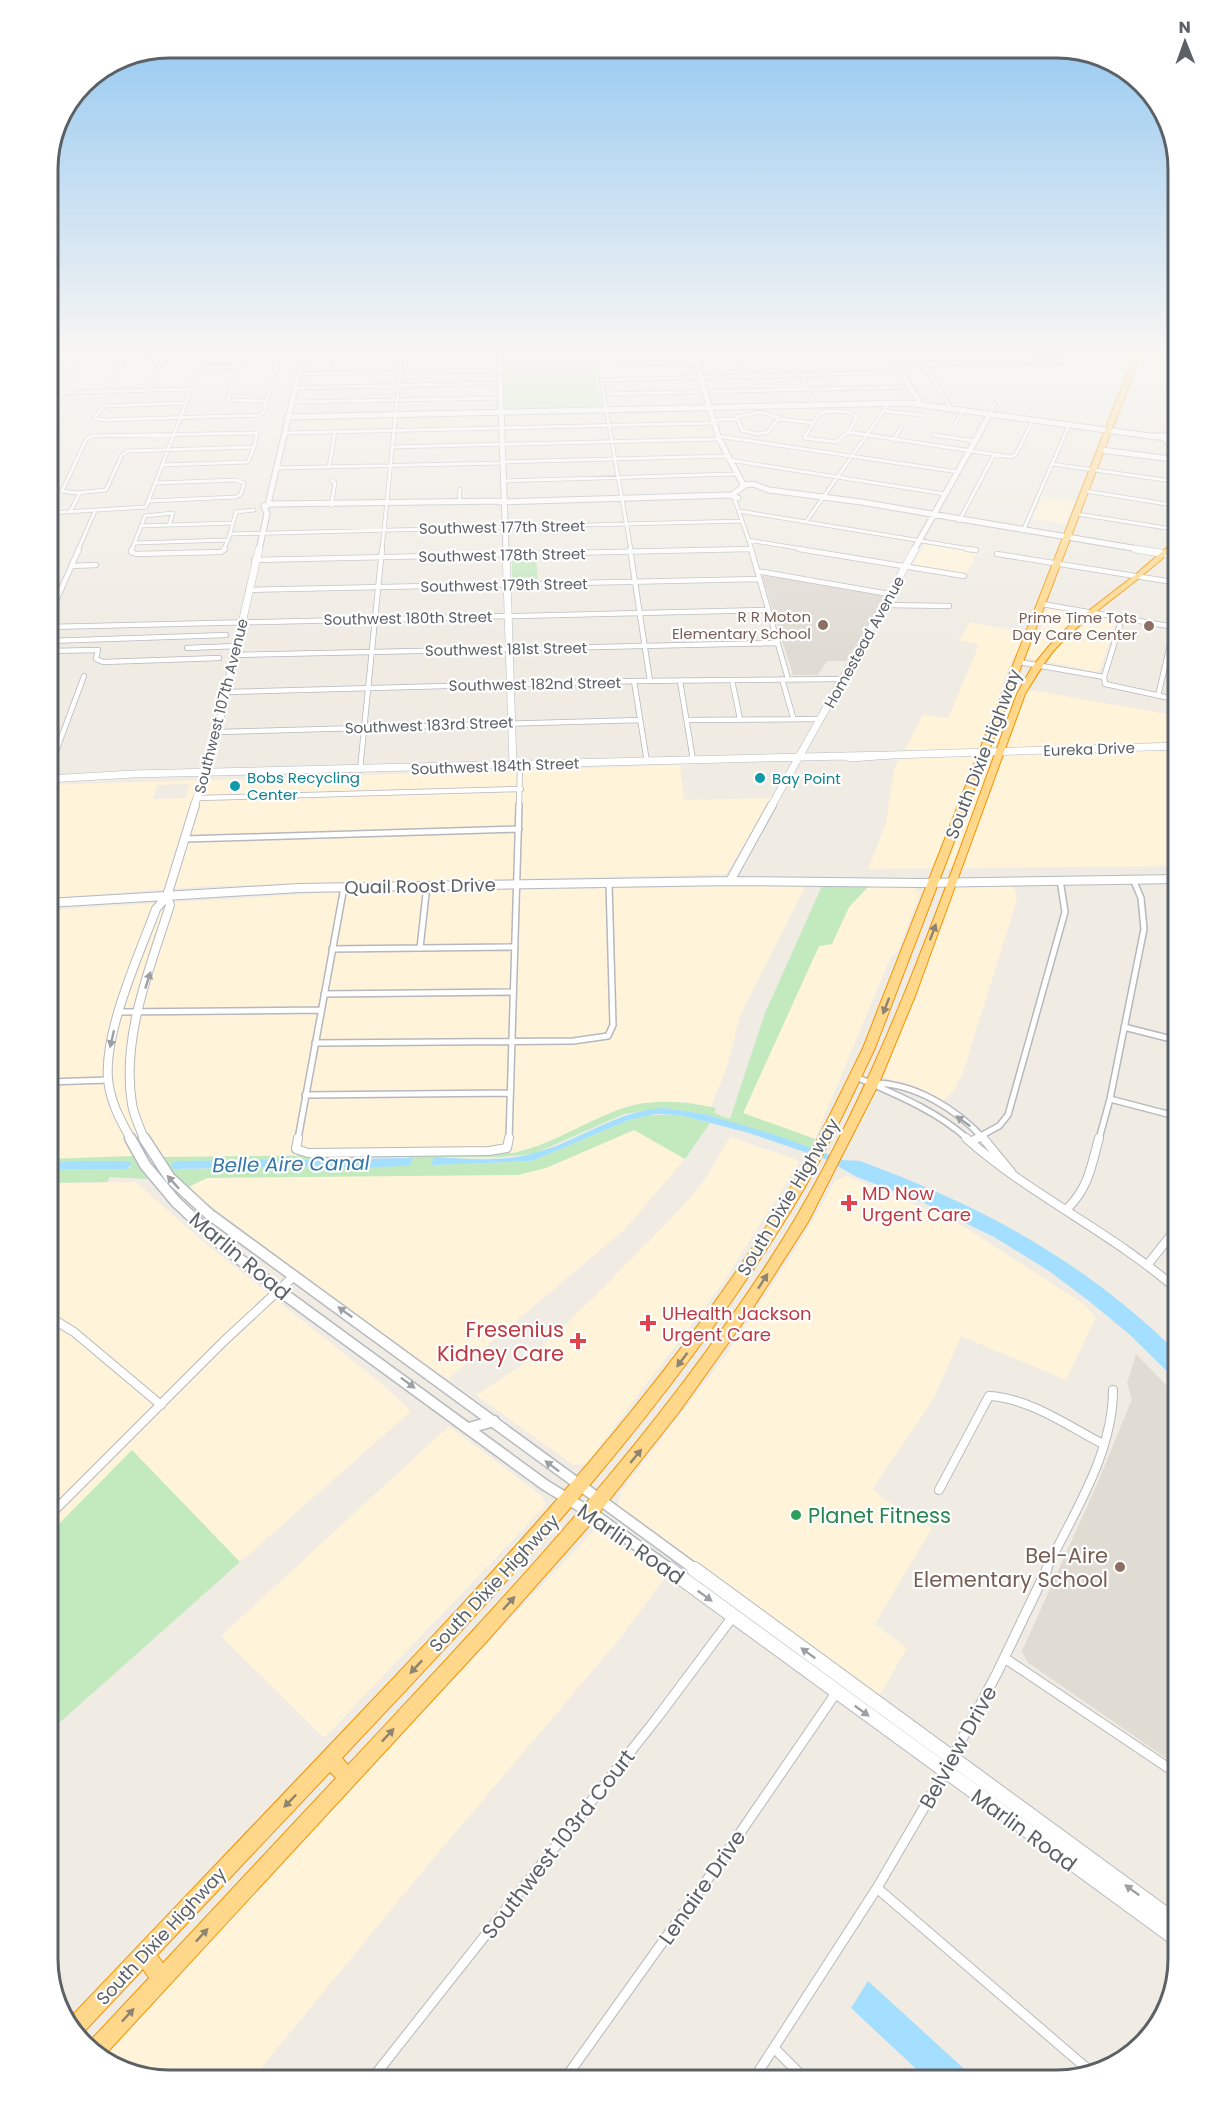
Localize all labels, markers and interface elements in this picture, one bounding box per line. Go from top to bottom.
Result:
north arrow [1155,12,1215,72]
text: N [1179,16,1191,39]
street label: Southwest 177th Street [419,515,585,539]
street label: Southwest 178th Street [418,543,586,567]
street label: Homestead Avenue [819,572,909,712]
street label: Southwest 179th Street [420,573,588,597]
street label: Southwest 180th Street [324,606,492,630]
place label: R R Moton Elementary School [672,606,811,644]
place label: Prime Time Tots Day Care Center [1012,607,1137,645]
street label: Southwest 107th Avenue [189,616,253,796]
marker: R R Moton Elementary School [816,618,830,632]
marker: Prime Time Tots Day Care Center [1142,619,1156,633]
street label: Southwest 181st Street [425,637,587,661]
street label: South Dixie Highway [939,665,1027,843]
street label: Southwest 182nd Street [449,672,621,696]
street label: Southwest 183rd Street [344,712,514,738]
street label: Eureka Drive [1043,737,1135,761]
street label: Southwest 184th Street [410,753,580,779]
place label: Bobs Recycling Center [247,767,360,805]
place label: Bay Point [772,768,841,789]
marker: Bay Point [753,771,767,785]
marker: Bobs Recycling Center [228,779,242,793]
street label: Quail Roost Drive [344,872,496,900]
one-way arrow [928,923,938,941]
one-way arrow [144,971,153,989]
one-way arrow [880,998,890,1016]
one-way arrow [107,1029,116,1048]
street label: South Dixie Highway [731,1113,845,1281]
one-way arrow [956,1115,972,1127]
water label: Belle Aire Canal [212,1149,370,1179]
one-way arrow [167,1175,180,1190]
place label: MD Now Urgent Care [862,1181,971,1227]
marker: MD Now Urgent Care [840,1194,858,1212]
street label: Marlin Road [183,1205,297,1307]
one-way arrow [757,1273,768,1289]
place label: UHealth Jackson Urgent Care [662,1301,812,1347]
one-way arrow [337,1307,352,1319]
marker: UHealth Jackson Urgent Care [639,1314,657,1332]
place label: Fresenius Kidney Care [437,1315,564,1368]
marker: Fresenius Kidney Care [569,1332,587,1350]
one-way arrow [677,1352,689,1367]
one-way arrow [400,1377,416,1389]
one-way arrow [630,1448,643,1464]
one-way arrow [545,1460,560,1472]
street label: Marlin Road [572,1497,690,1591]
place label: Planet Fitness [808,1501,951,1530]
marker: Planet Fitness [789,1508,803,1522]
street label: South Dixie Highway [423,1509,565,1657]
place label: Bel-Aire Elementary School [913,1541,1108,1594]
marker: Bel-Aire Elementary School [1113,1560,1127,1574]
one-way arrow [696,1590,712,1602]
one-way arrow [502,1596,515,1611]
one-way arrow [800,1648,815,1660]
one-way arrow [410,1659,423,1674]
street label: Belview Drive [912,1680,1004,1814]
one-way arrow [853,1705,869,1717]
one-way arrow [381,1728,394,1743]
street label: Southwest 103rd Court [475,1743,641,1945]
street label: Marlin Road [965,1782,1083,1878]
one-way arrow [283,1793,297,1807]
street label: Lenaire Drive [652,1824,752,1950]
street label: South Dixie Highway [90,1862,232,2010]
one-way arrow [1124,1884,1140,1896]
one-way arrow [195,1928,209,1943]
one-way arrow [121,2007,135,2022]

